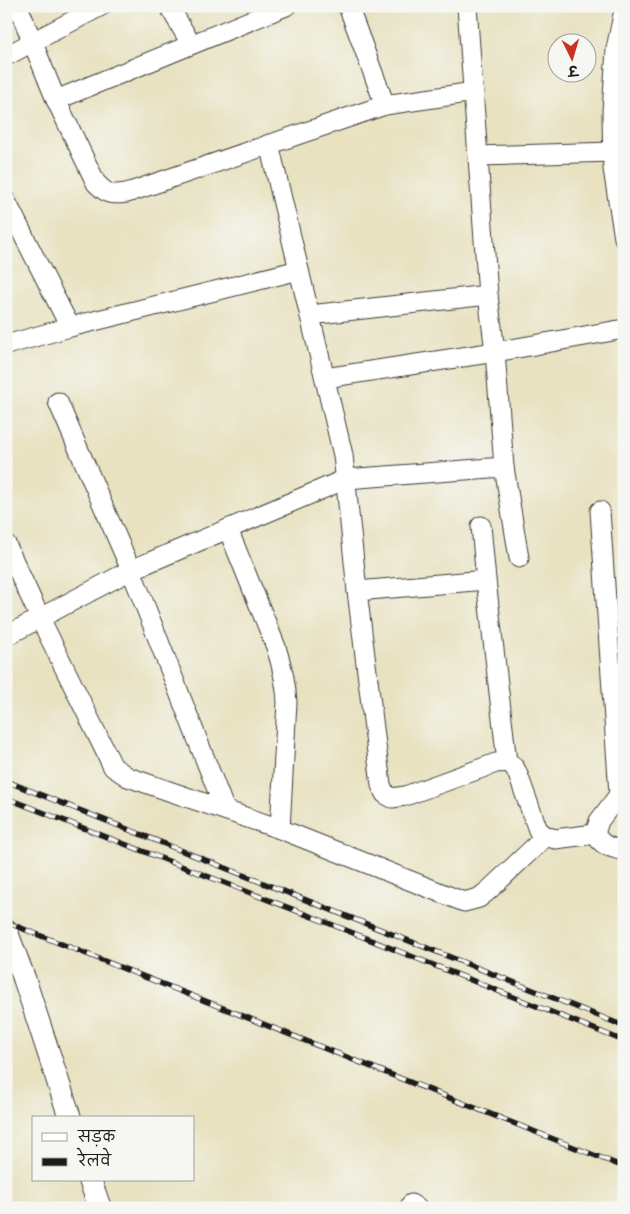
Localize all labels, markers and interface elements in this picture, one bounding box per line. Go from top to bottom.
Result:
north arrow [548,32,598,82]
text: उ [566,57,581,83]
legend [32,1116,195,1182]
text: सड़क [77,1124,116,1150]
text: रेलवे [76,1147,112,1174]

